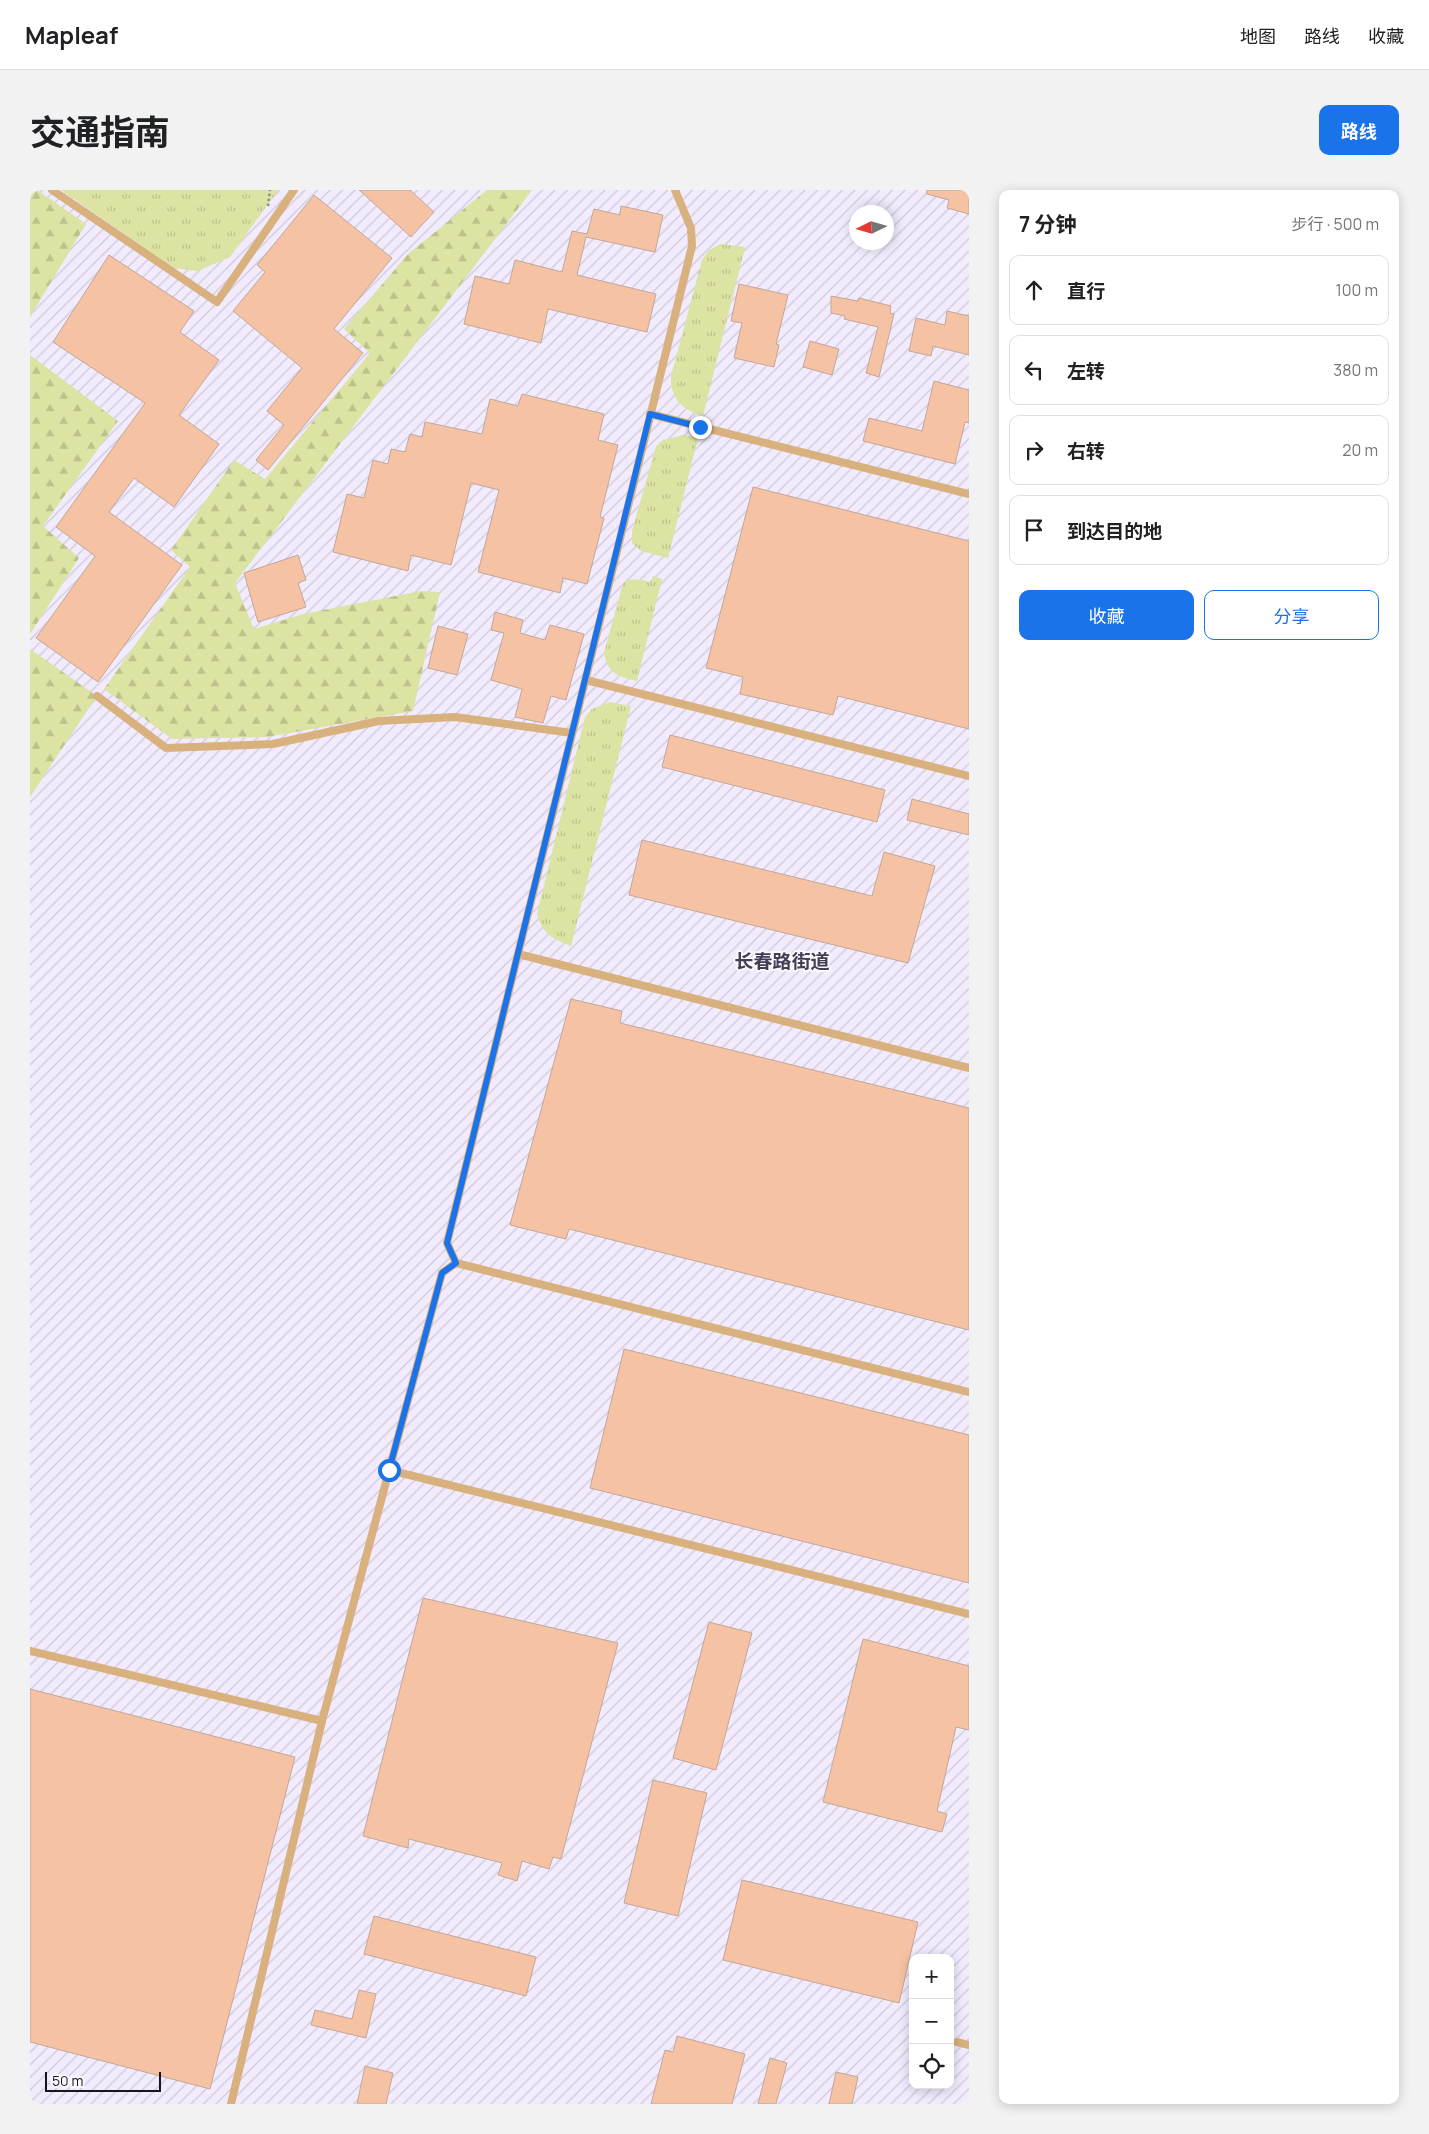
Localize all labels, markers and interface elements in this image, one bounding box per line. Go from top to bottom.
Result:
text: Mapleaf [25,18,118,51]
text: 地图 [1240,24,1276,48]
text: 路线 [1304,24,1340,48]
text: 收藏 [1368,24,1404,48]
button: 路线 [1319,105,1399,155]
text: 交通指南 [30,108,170,156]
north arrow [849,205,894,250]
text: 7 分钟 [1019,210,1076,238]
text: 步行 · 500 m [1291,213,1379,235]
icon: ahead [1020,276,1048,304]
text: 直行 [1067,278,1105,304]
text: 100 m [1335,279,1378,301]
icon: left [1020,356,1048,384]
text: 左转 [1067,358,1105,384]
text: 380 m [1333,359,1378,381]
route end [689,416,712,439]
icon: right [1020,436,1048,464]
text: 右转 [1067,438,1105,464]
text: 20 m [1342,439,1378,461]
icon: arrive [1020,516,1048,544]
text: 到达目的地 [1067,518,1162,544]
button: 收藏 [1019,590,1194,640]
button: 分享 [1204,590,1379,640]
district label: 长春路街道 [734,948,830,974]
route start [378,1459,401,1482]
map controls [909,1954,954,2089]
button: + [909,1954,954,1999]
button: − [909,1999,954,2044]
button: locate [909,2044,954,2089]
scale bar [45,2069,161,2092]
text: 50 m [52,2071,83,2090]

